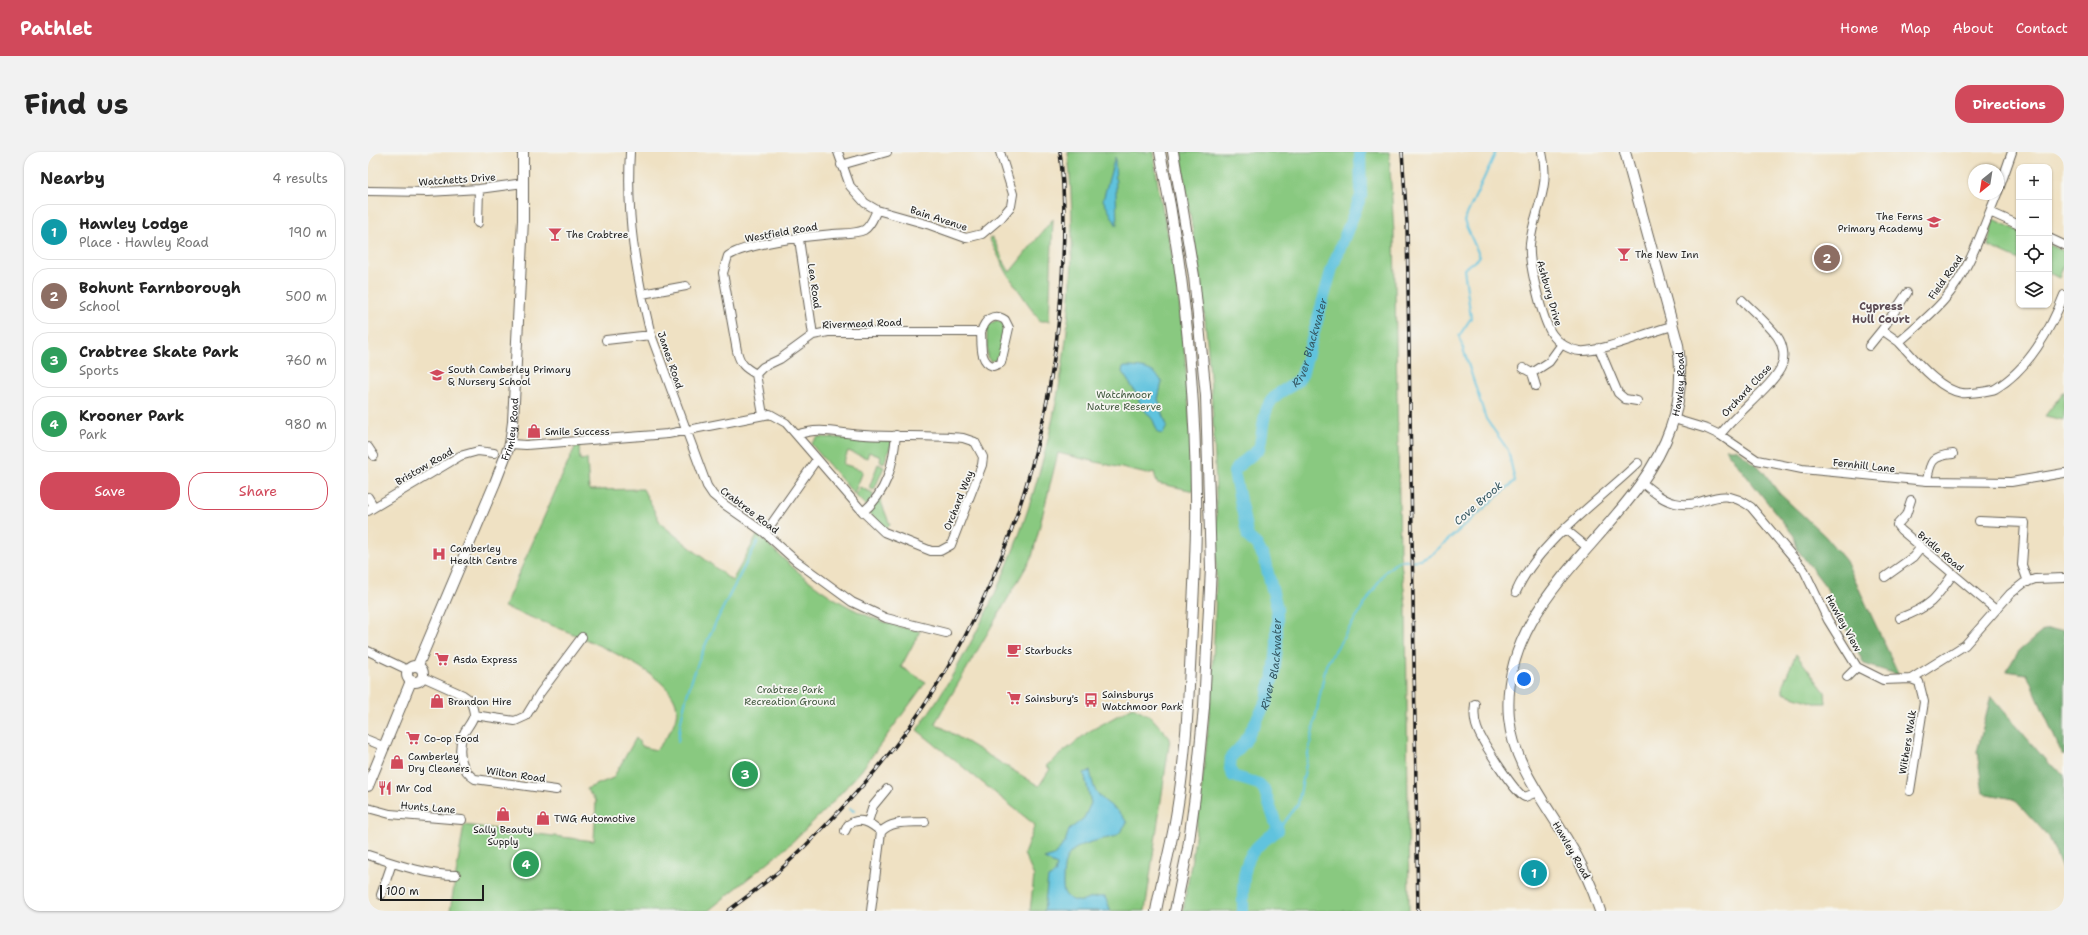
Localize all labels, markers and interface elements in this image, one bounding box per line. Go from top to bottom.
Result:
text: Pathlet [20,16,92,41]
text: Home [1840,19,1879,37]
text: Map [1901,19,1931,37]
text: About [1953,19,1994,37]
text: Contact [2016,19,2068,37]
text: Find us [24,85,129,123]
button: Directions [1955,85,2064,123]
north arrow [1968,164,2004,200]
map controls [2016,164,2052,308]
button: + [2016,164,2052,200]
text: Nearby [40,167,105,189]
text: 4 results [272,170,328,187]
street label: Watchetts Drive [418,170,496,189]
button: − [2016,200,2052,236]
street label: Bain Avenue [909,203,969,234]
place label: The Ferns Primary Academy [1838,210,1923,235]
text: Hawley Lodge [79,214,188,234]
school or university icon: The Ferns Primary Academy [1926,214,1942,230]
street label: Westfield Road [744,220,819,245]
text: 1 [51,224,57,241]
text: 190 m [288,224,327,241]
bar icon: The Crabtree [547,226,563,242]
place label: The Crabtree [566,228,629,241]
text: Place · Hawley Road [79,234,209,251]
button: locate [2016,236,2052,272]
pin: 2 [1814,243,1840,273]
bar icon: The New Inn [1616,246,1632,262]
place label: The New Inn [1635,248,1699,261]
street label: Field Road [1925,252,1966,302]
street label: Ashbury Drive [1534,259,1565,328]
street label: Lea Road [805,263,824,310]
button: layers [2016,272,2052,308]
text: Bohunt Farnborough [79,278,241,298]
text: 2 [49,288,59,305]
text: 500 m [285,288,327,305]
water label: River Blackwater [1289,296,1331,391]
text: School [79,298,120,315]
district label: Cypress Hull Court [1852,299,1911,327]
street label: Rivermead Road [822,316,903,331]
street label: James Road [655,330,687,391]
text: Crabtree Skate Park [79,342,239,362]
street label: Hawley Road [1669,350,1687,418]
text: 3 [49,352,59,369]
text: 760 m [285,352,327,369]
street label: Orchard Close [1718,361,1774,420]
text: Sports [79,362,119,379]
place label: South Camberley Primary & Nursery School [448,363,571,388]
school or university icon: South Camberley Primary & Nursery School [429,367,445,383]
park label: Watchmoor Nature Reserve [1087,388,1162,413]
street label: Frimley Road [498,397,521,463]
text: Krooner Park [79,406,184,426]
text: 4 [49,416,59,433]
text: 980 m [285,416,327,433]
shop icon: Smile Success [526,423,542,439]
place label: Smile Success [545,425,610,438]
text: Park [79,426,107,443]
street label: Bristow Road [393,444,456,488]
street label: Fernhill Lane [1832,456,1896,475]
street label: Orchard Way [941,468,976,532]
button: Save [40,472,180,510]
button: Share [188,472,328,510]
water label: Cove Brook [1451,478,1506,529]
street label: Crabtree Road [718,484,782,537]
street label: Bridle Road [1915,528,1967,575]
place label: Camberley Health Centre [450,542,518,567]
hospital icon: Camberley Health Centre [431,546,447,562]
street label: Hawley View [1823,592,1865,654]
water label: River Blackwater [1257,618,1285,713]
cafe icon: Starbucks [1006,642,1022,658]
place label: Starbucks [1025,644,1072,657]
supermarket icon: Asda Express [434,651,450,667]
place label: Asda Express [453,653,517,666]
your location [1514,669,1534,689]
park label: Crabtree Park Recreation Ground [744,683,836,708]
place label: Sainsburys Watchmoor Park [1102,688,1183,713]
supermarket icon: Sainsbury's [1006,690,1022,706]
place label: Sainsbury's [1025,692,1078,705]
bus stop icon: Sainsburys Watchmoor Park [1083,692,1099,708]
shop icon: Brandon Hire [429,693,445,709]
place label: Brandon Hire [448,695,512,708]
street label: Withers Walk [1896,709,1919,775]
supermarket icon: Co-op Food [405,730,421,746]
place label: Co-op Food [424,732,480,745]
place label: Camberley Dry Cleaners [408,750,470,775]
shop icon: Camberley Dry Cleaners [389,754,405,770]
pin: 3 [732,759,758,789]
street label: Wilton Road [485,764,547,785]
restaurant icon: Mr Cod [377,780,393,796]
place label: Mr Cod [396,782,433,795]
street label: Hunts Lane [400,799,456,816]
shop icon: Sally Beauty Supply [495,806,511,822]
shop icon: TWG Automotive [535,810,551,826]
place label: TWG Automotive [554,812,636,825]
street label: Hawley Road [1550,819,1594,882]
place label: Sally Beauty Supply [473,823,533,848]
pin: 4 [513,849,539,879]
pin: 1 [1521,858,1547,888]
scale bar [380,883,484,902]
text: 100 m [386,884,419,899]

